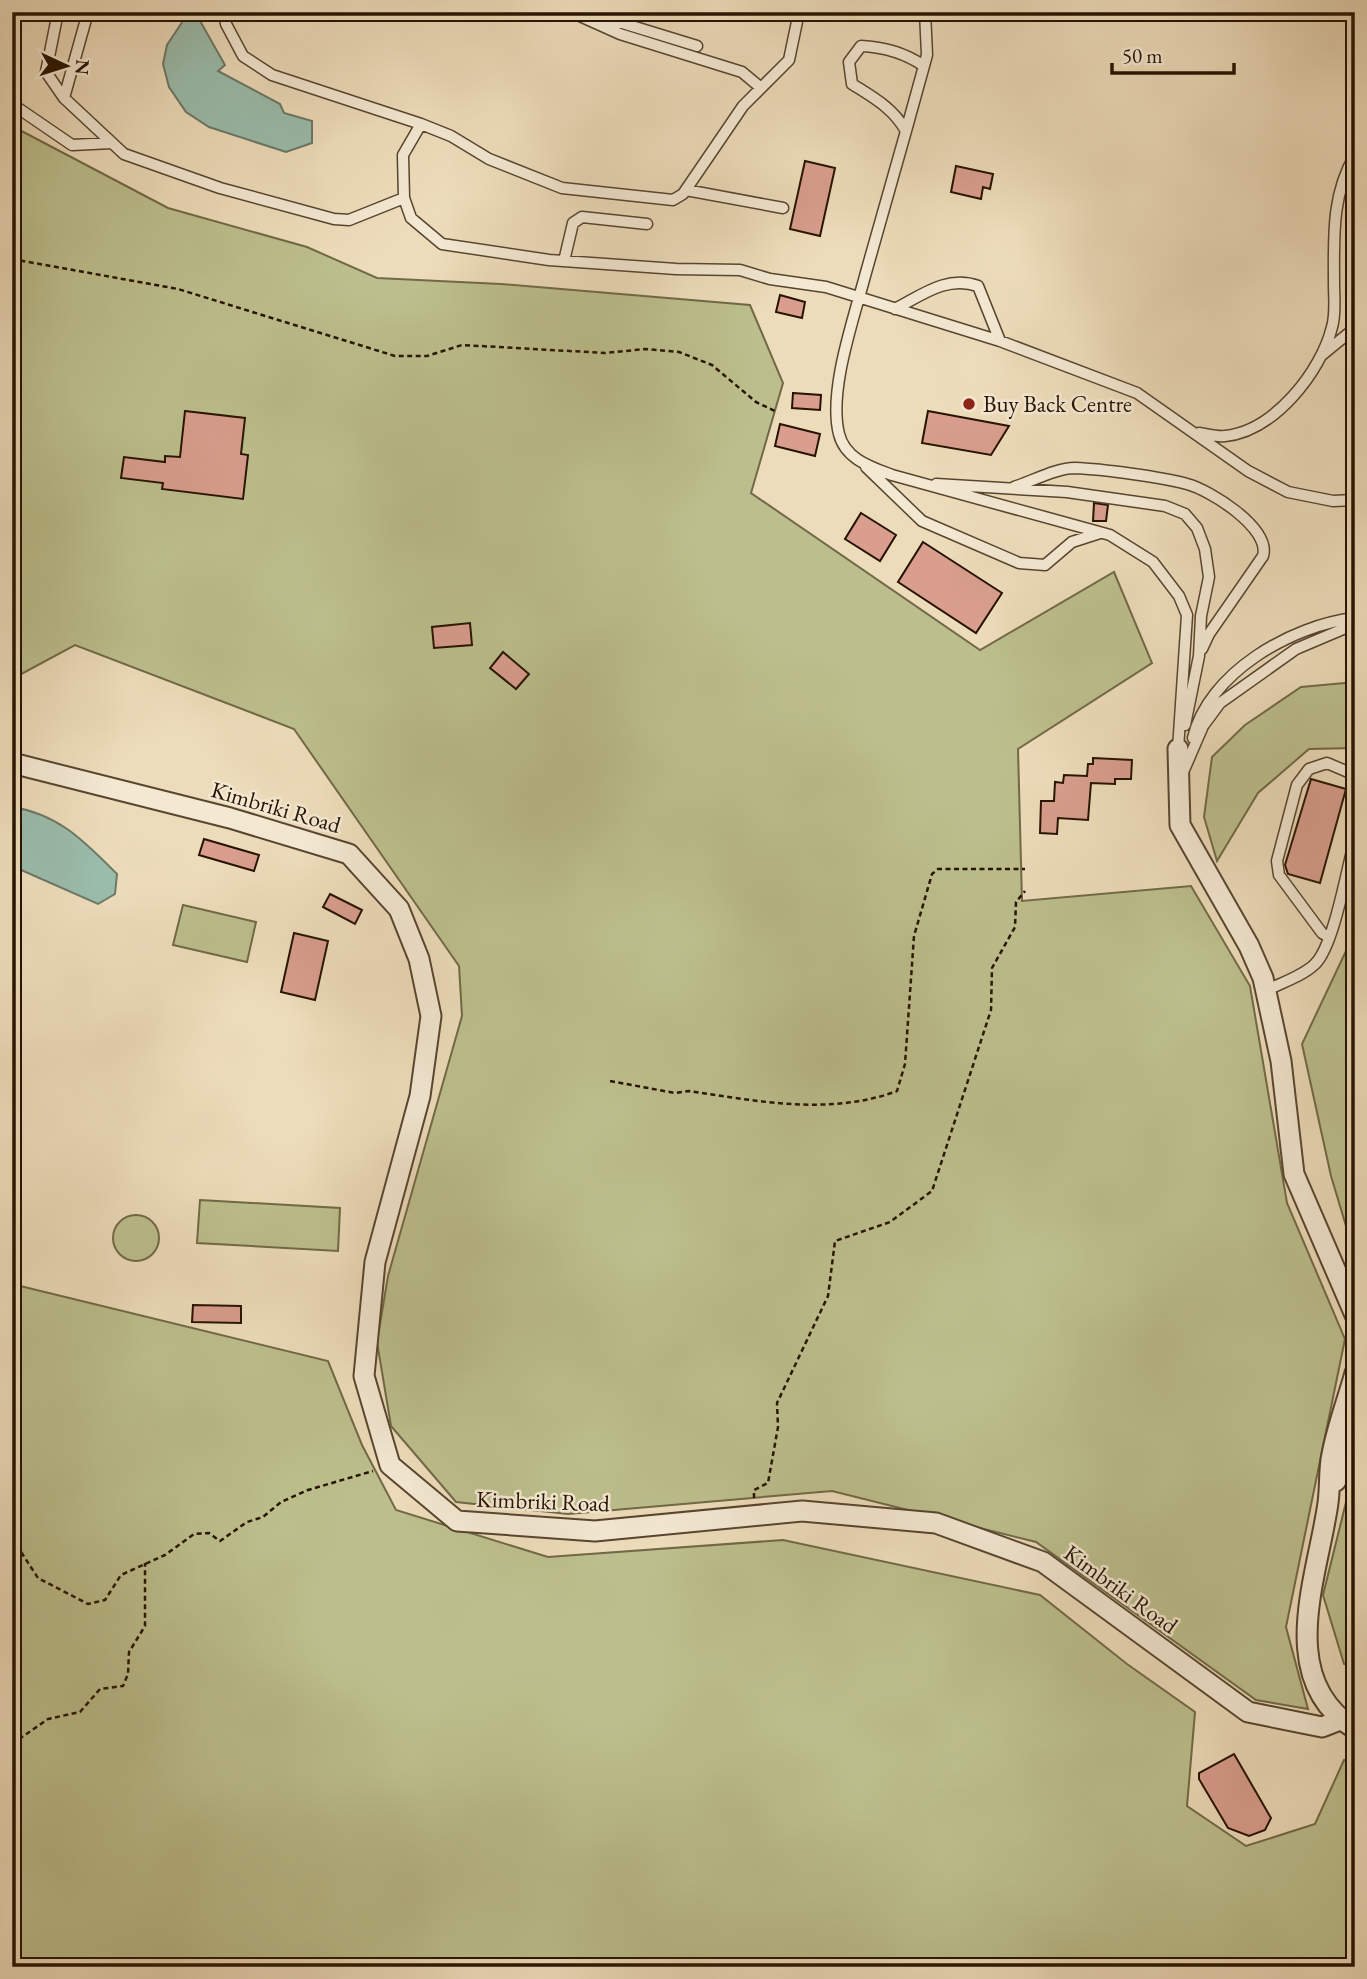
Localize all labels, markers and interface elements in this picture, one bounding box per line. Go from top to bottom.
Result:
north arrow [32,32,102,102]
scale bar [1112,32,1234,76]
text: 50 m [1122,42,1163,69]
text: N [69,59,95,76]
place label: Buy Back Centre [983,389,1132,419]
marker: Buy Back Centre [961,396,977,412]
street label: Kimbriki Road [208,774,345,840]
street label: Kimbriki Road [476,1484,611,1518]
street label: Kimbriki Road [1058,1538,1184,1641]

